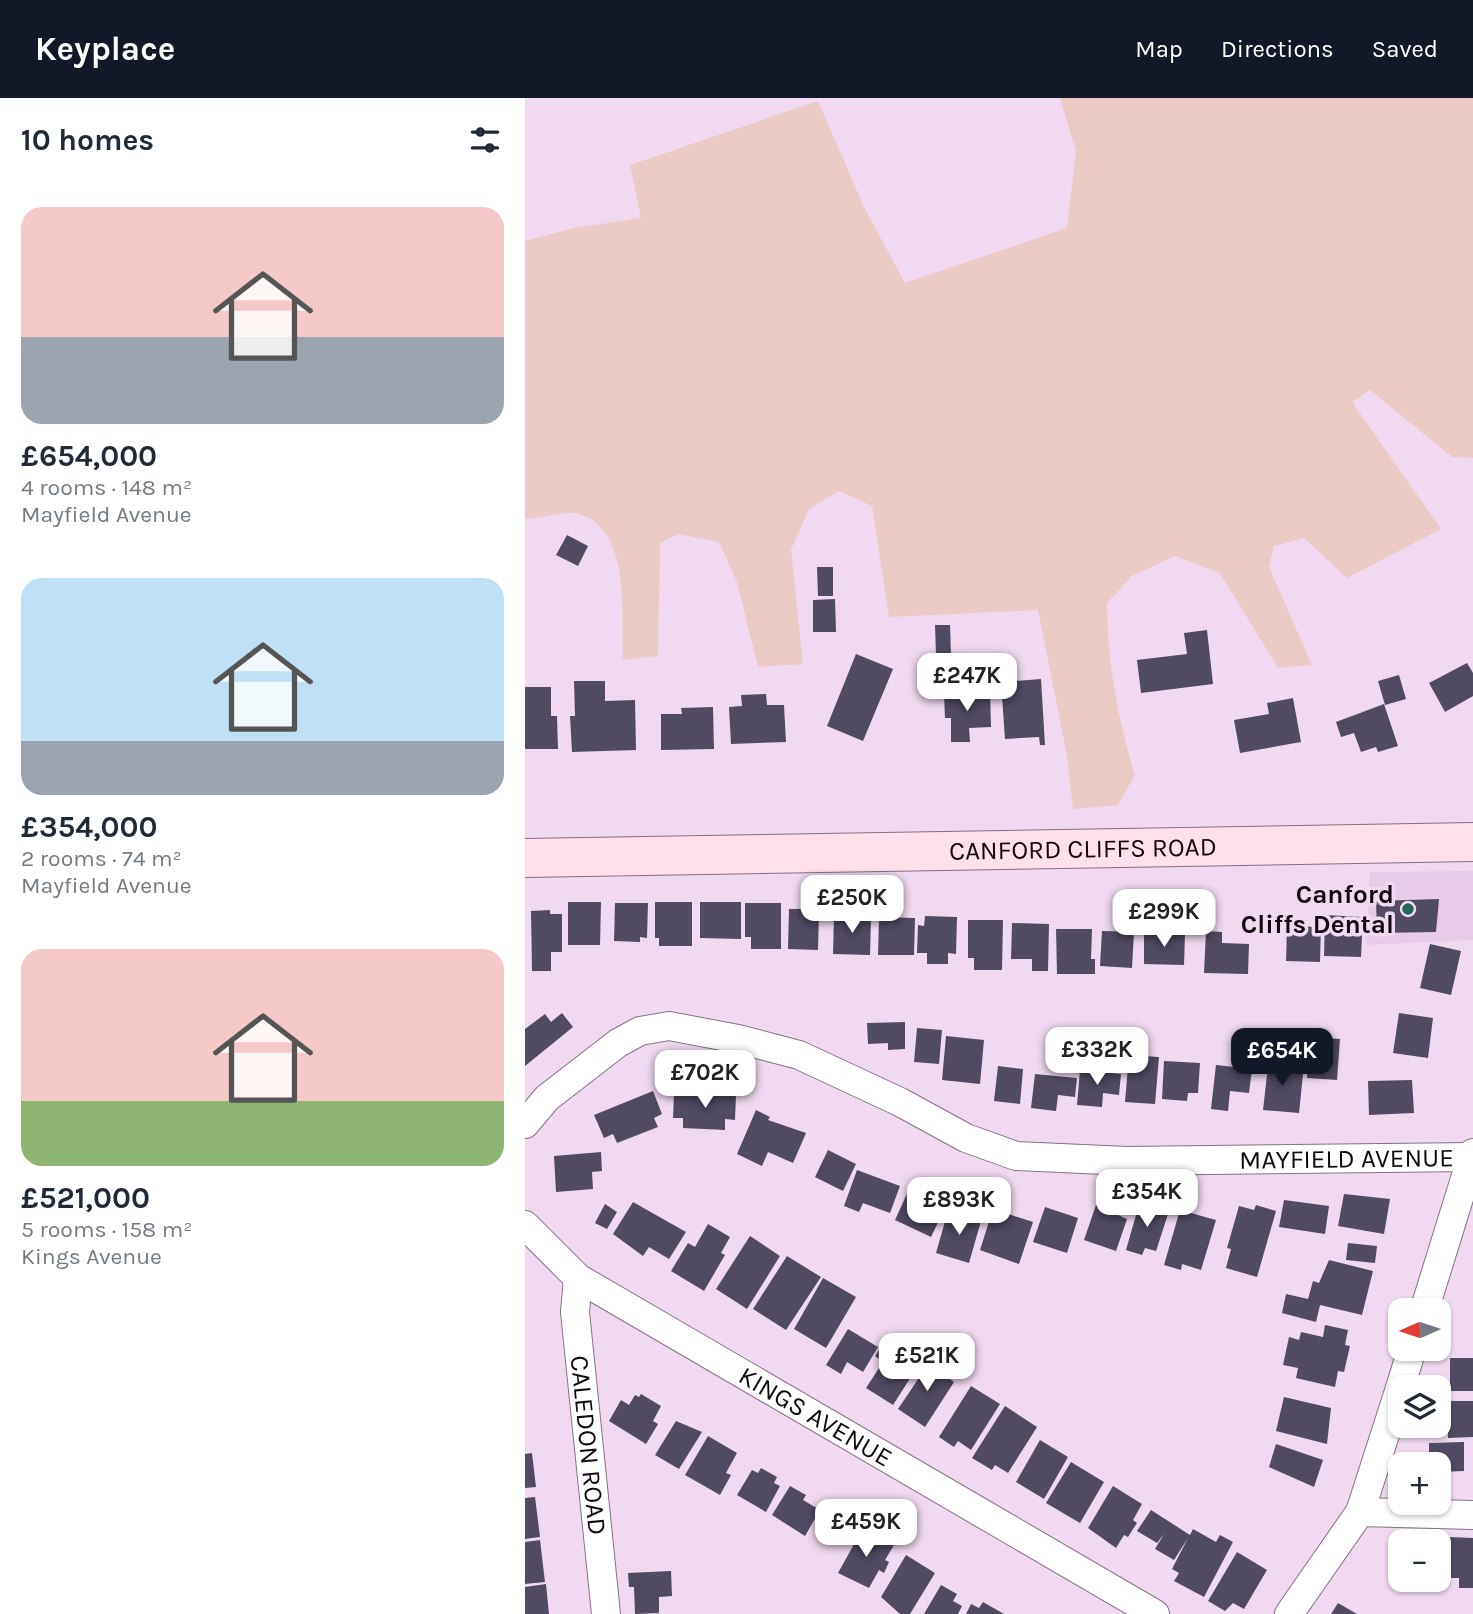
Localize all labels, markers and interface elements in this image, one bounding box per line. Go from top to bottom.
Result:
text: Keyplace [35,30,175,68]
text: Map [1135,35,1183,63]
text: Directions [1221,35,1334,63]
text: Saved [1372,35,1438,63]
icon: filters [466,121,504,159]
text: 10 homes [21,122,154,158]
icon: home [200,253,326,379]
text: £654,000 [21,438,157,474]
text: 4 rooms · 148 m² [21,474,192,501]
text: Mayfield Avenue [21,501,192,528]
icon: home [200,624,326,750]
pin: £247K [918,654,1016,713]
text: £247K [933,662,1001,689]
text: £354,000 [21,809,158,845]
street label: CANFORD CLIFFS ROAD [949,831,1217,867]
text: 2 rooms · 74 m² [21,845,182,872]
text: Mayfield Avenue [21,872,192,899]
pin: £250K [803,876,901,935]
place label: Canford Cliffs Dental [1241,879,1394,940]
text: £250K [817,884,887,911]
pin: £299K [1115,890,1213,949]
text: £299K [1129,898,1199,925]
marker: Canford Cliffs Dental [1400,901,1416,917]
icon: home [200,995,326,1121]
pin: £332K [1048,1028,1146,1087]
pin: £654K [1233,1028,1331,1088]
text: £332K [1061,1036,1133,1063]
text: £654K [1247,1037,1317,1064]
pin: £702K [656,1051,754,1110]
text: £702K [671,1059,739,1086]
street label: MAYFIELD AVENUE [1239,1142,1454,1176]
pin: £354K [1098,1170,1196,1229]
pin: £893K [910,1178,1008,1237]
text: £354K [1112,1178,1182,1205]
text: £521,000 [21,1180,150,1216]
text: £893K [923,1186,995,1213]
text: 5 rooms · 158 m² [21,1216,192,1243]
text: Kings Avenue [21,1243,162,1270]
north arrow [1388,1298,1451,1362]
map controls [1388,1298,1451,1592]
pin: £521K [878,1334,976,1393]
text: £521K [895,1342,959,1369]
street label: CALEDON ROAD [564,1354,613,1537]
street label: KINGS AVENUE [733,1360,898,1474]
button: layers [1388,1375,1451,1438]
button: + [1388,1452,1451,1515]
pin: £459K [817,1500,915,1559]
text: £459K [831,1508,901,1535]
button: − [1388,1529,1451,1592]

